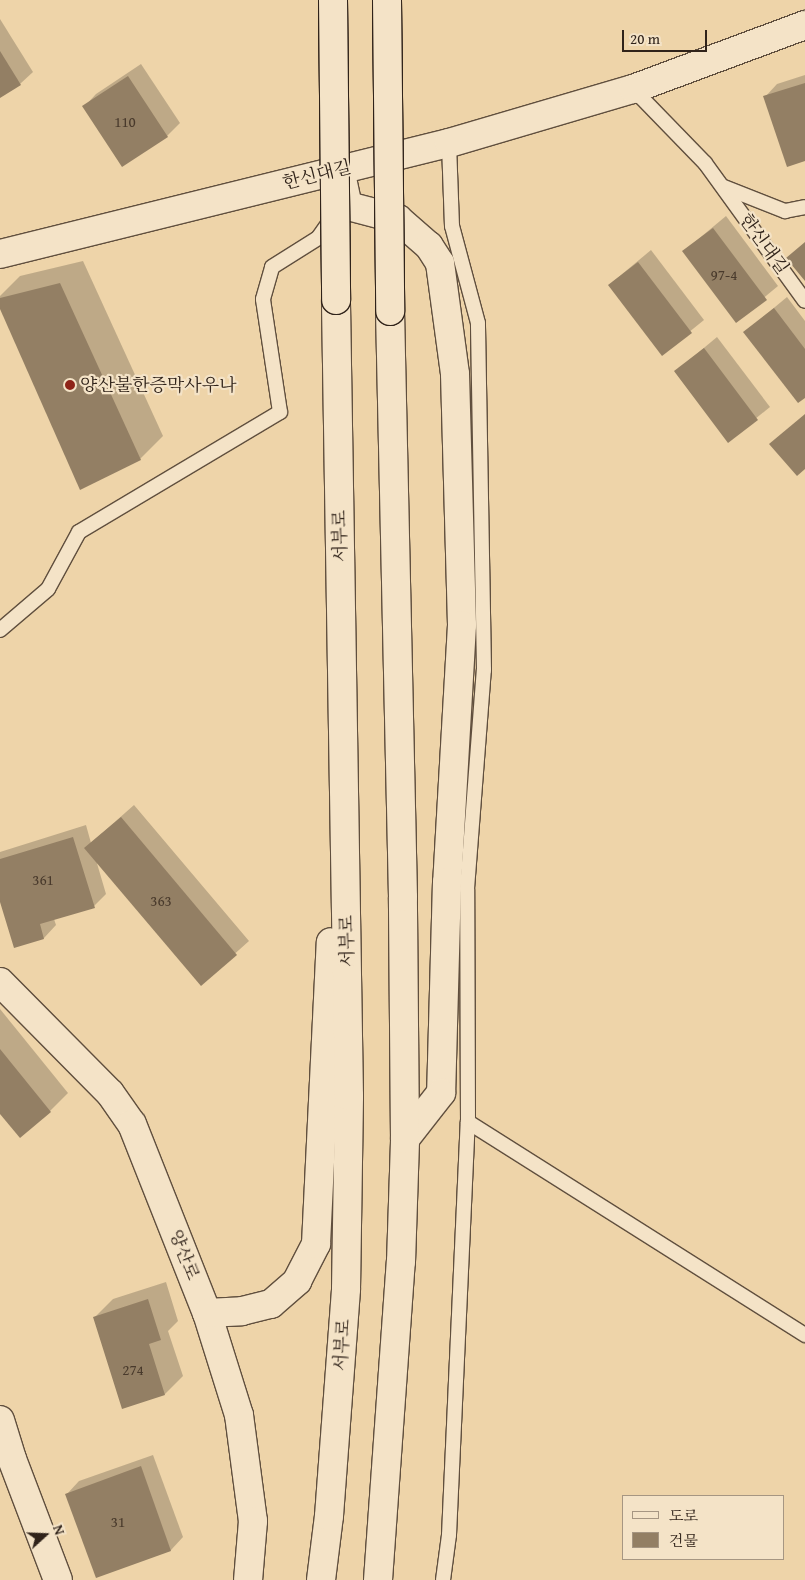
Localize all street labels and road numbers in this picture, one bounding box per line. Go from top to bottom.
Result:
street label: 한신대길 [281,156,353,194]
street label: 한신대길 [735,210,793,278]
street label: 서부로 [329,510,351,562]
street label: 서부로 [336,915,358,967]
street label: 양산로 [164,1227,204,1283]
street label: 서부로 [329,1318,355,1372]

